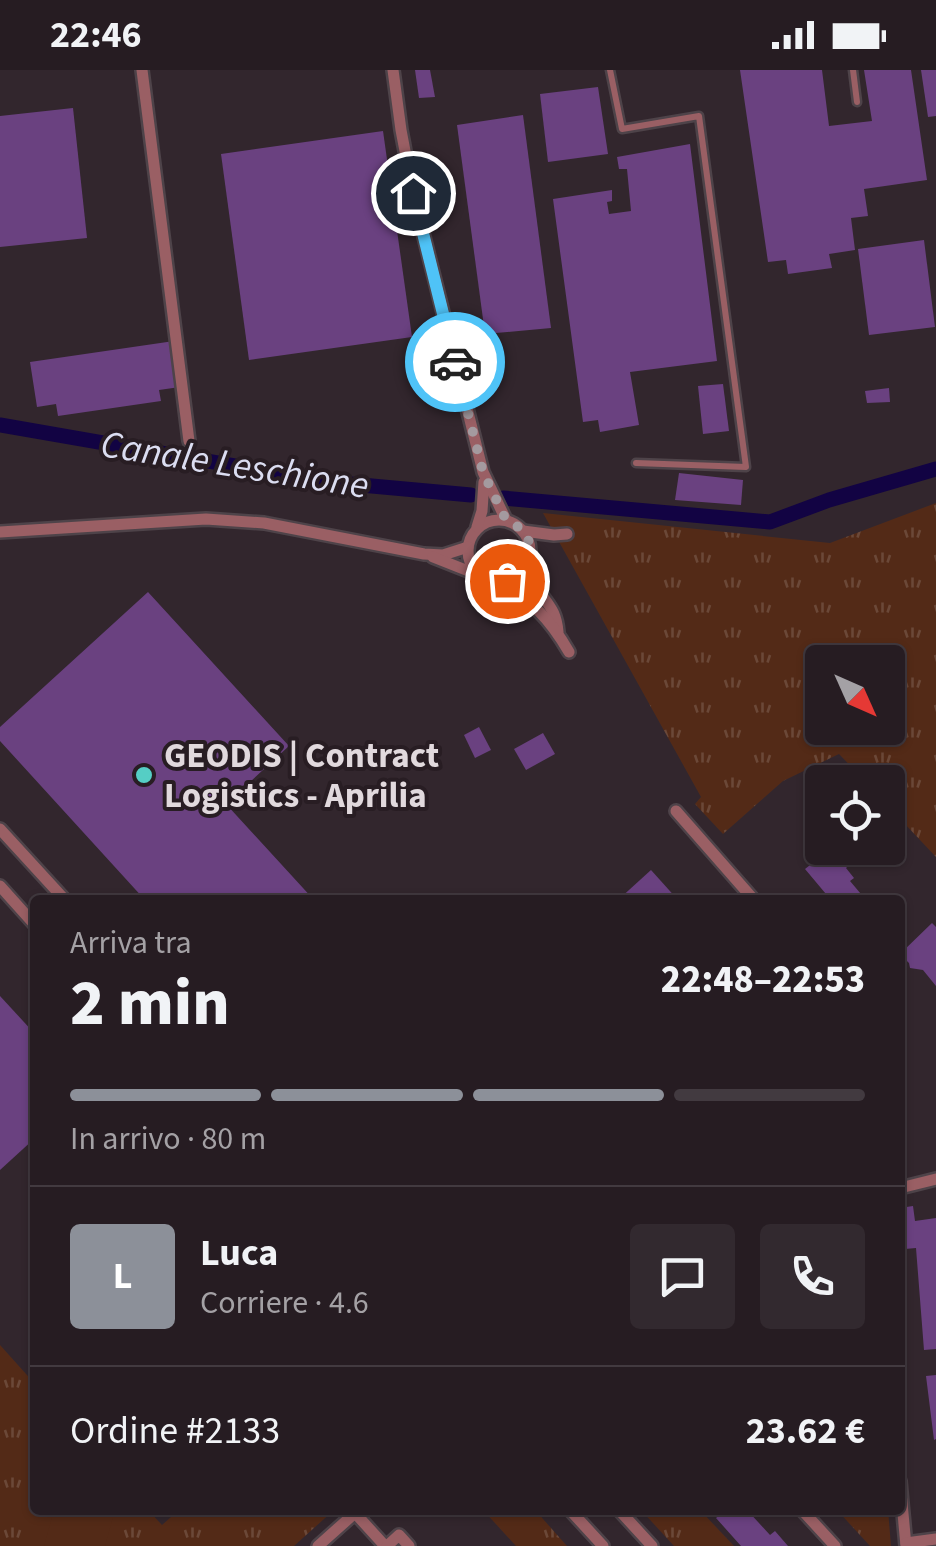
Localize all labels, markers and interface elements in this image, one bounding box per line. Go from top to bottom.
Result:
text: 22:46 [50,8,142,62]
pin [371,151,456,236]
icon: home [386,166,441,221]
courier [405,312,505,412]
icon: car [428,335,483,390]
water label: Canale Leschione [97,417,373,513]
pin [465,539,550,624]
icon: bag [480,554,535,609]
north arrow [805,645,905,745]
map controls [805,645,905,865]
place label: GEODIS | Contract Logistics - Aprilia [164,731,439,821]
marker: GEODIS | Contract Logistics - Aprilia [133,764,155,786]
button: locate [805,765,905,865]
text: Arriva tra [70,920,192,966]
text: 22:48–22:53 [661,953,865,1007]
text: 2 min [70,957,230,1050]
text: In arrivo · 80 m [70,1116,266,1162]
button: chat [630,1224,735,1329]
button: phone [760,1224,865,1329]
text: Luca [200,1226,278,1280]
text: L [113,1249,132,1303]
text: Corriere · 4.6 [200,1280,369,1326]
text: Ordine #2133 [70,1404,280,1458]
text: 23.62 € [746,1404,865,1458]

